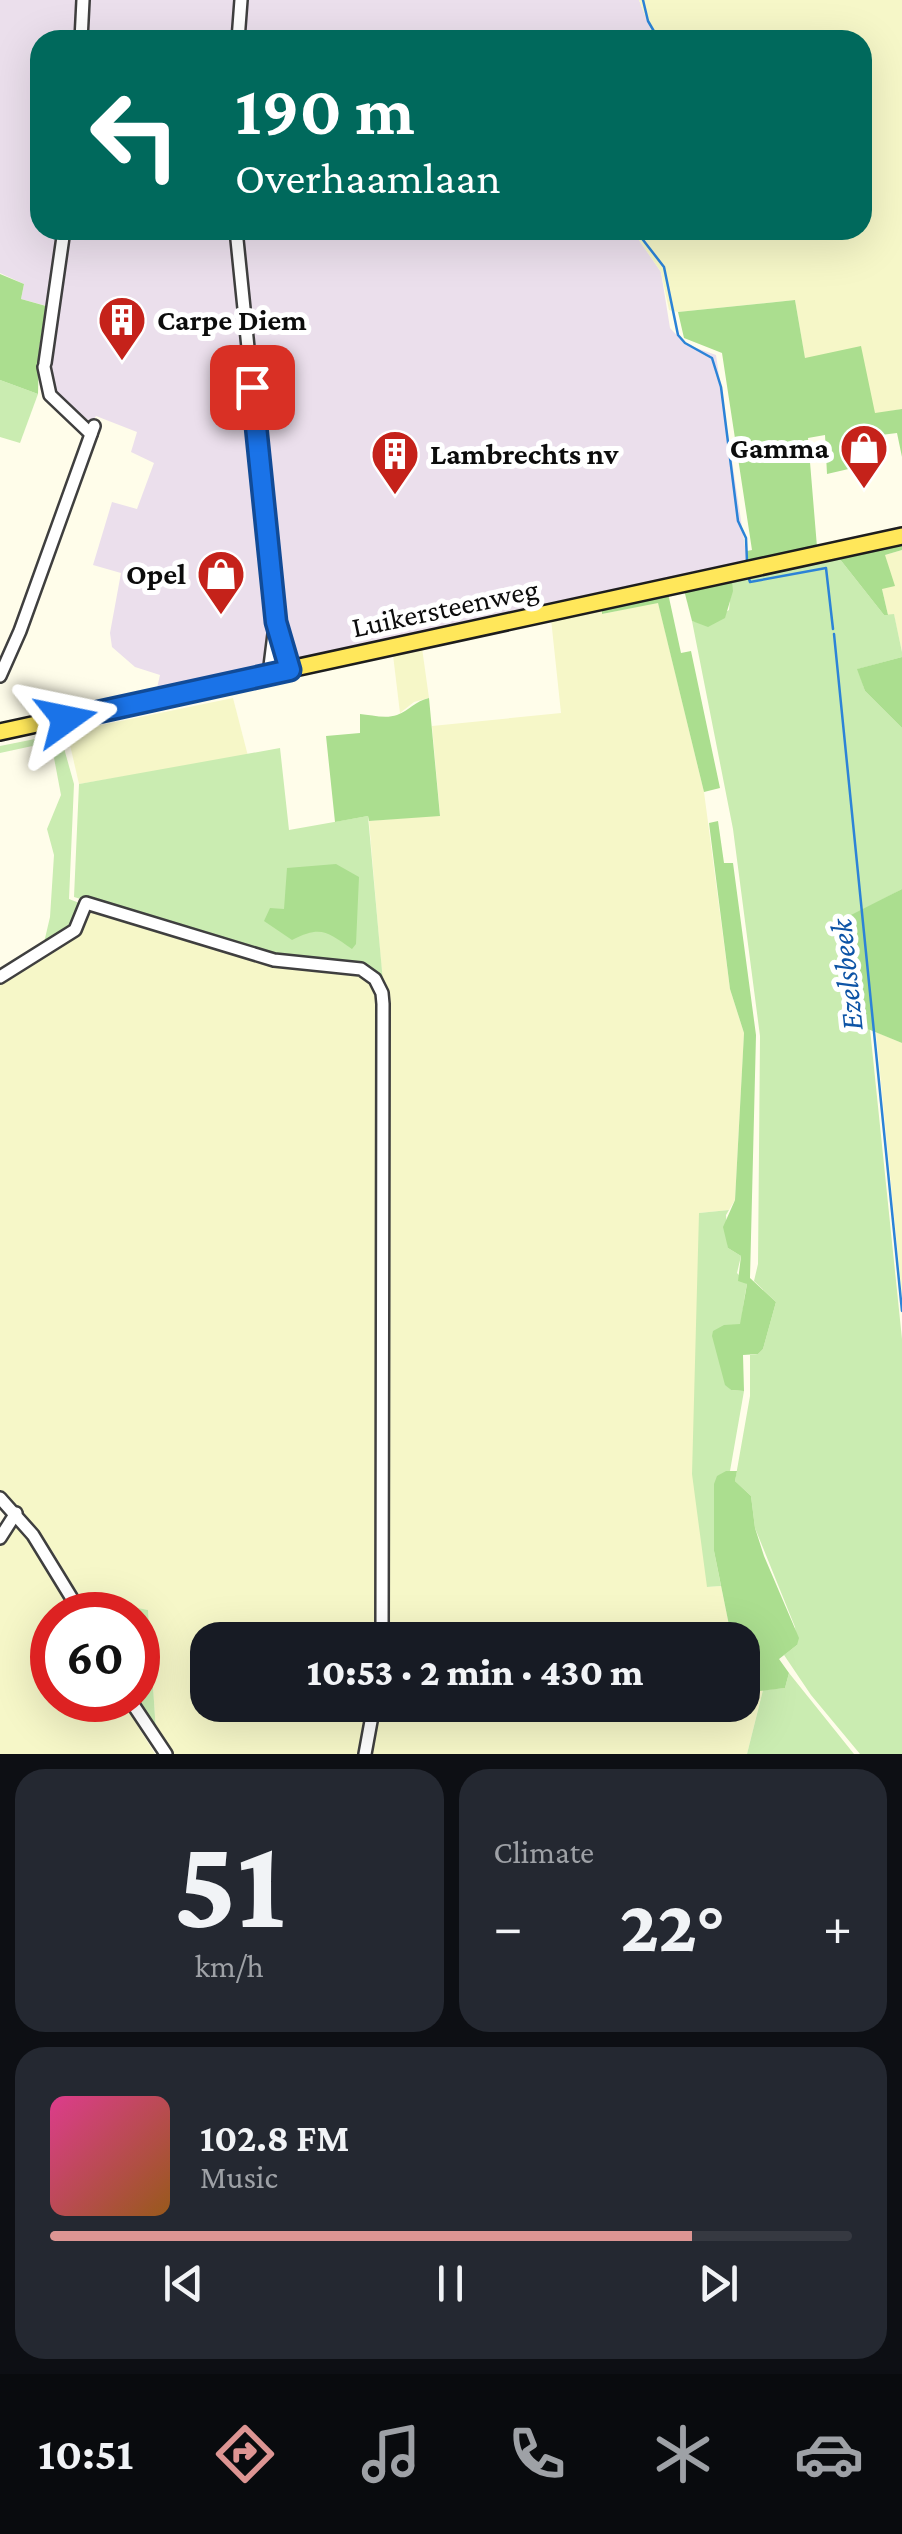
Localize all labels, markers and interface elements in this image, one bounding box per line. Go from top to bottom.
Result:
icon: left [70,70,200,200]
text: 190 m [235,71,415,149]
text: Overhaamlaan [235,153,501,203]
building icon: Carpe Diem [96,294,148,362]
place label: Carpe Diem [157,303,307,336]
pin [210,345,295,430]
icon: arrive [225,360,280,415]
shop icon: Gamma [838,422,890,490]
building icon: Lambrechts nv [369,428,421,496]
place label: Gamma [730,431,829,464]
place label: Lambrechts nv [430,437,619,470]
shop icon: Opel [195,548,247,616]
place label: Opel [126,557,186,590]
street label: Luikersteenweg [349,572,541,644]
position arrow [14,667,118,771]
water label: Ezelsbeek [822,915,870,1032]
speed limit sign: 60 [30,1592,160,1722]
text: 10:53 · 2 min · 430 m [307,1651,643,1693]
text: 51 [173,1810,285,1955]
text: Climate [494,1834,594,1870]
text: 22° [620,1884,726,1967]
text: − [494,1896,523,1957]
text: + [823,1896,852,1957]
text: km/h [195,1948,264,1984]
text: 102.8 FM [200,2117,349,2159]
text: Music [200,2159,278,2195]
icon: previous [156,2256,211,2311]
icon: pause [423,2256,478,2311]
icon: next [691,2256,746,2311]
icon: directions [210,2419,280,2489]
icon: music [356,2419,426,2489]
icon: phone [502,2419,572,2489]
icon: climate [648,2419,718,2489]
icon: car [794,2419,864,2489]
text: 10:51 [38,2429,133,2479]

